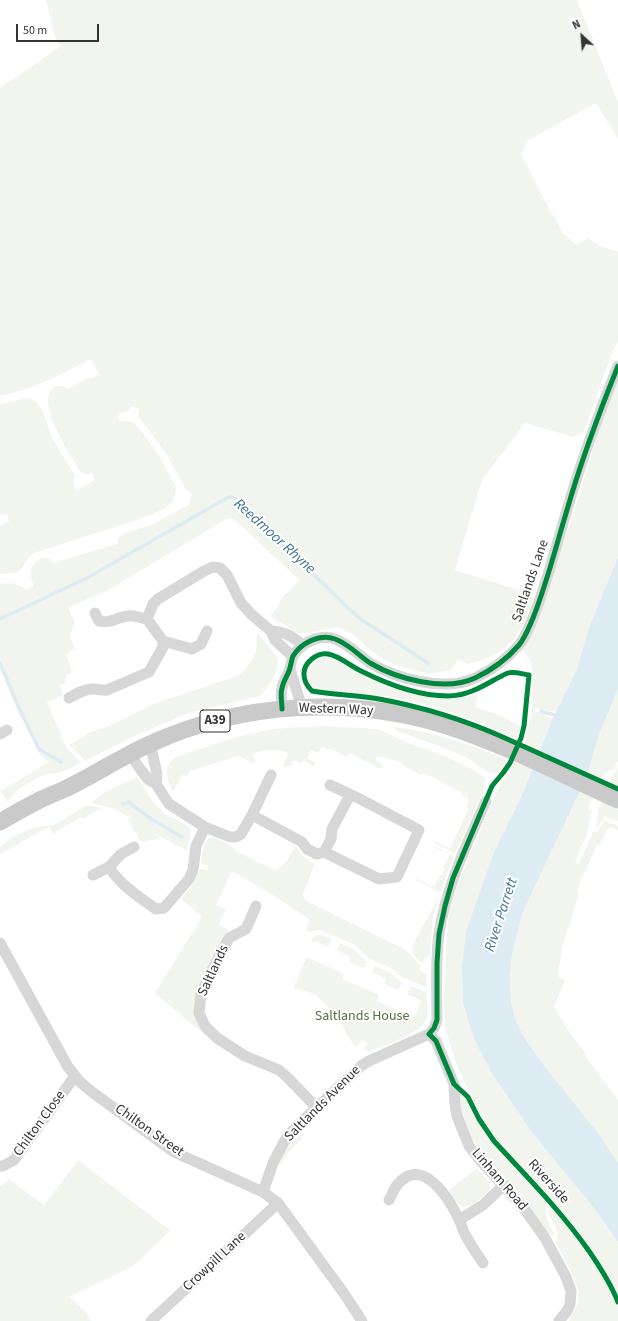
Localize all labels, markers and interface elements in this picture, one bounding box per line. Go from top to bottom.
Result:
scale bar [18,16,101,42]
north arrow [562,16,602,56]
text: N [570,16,583,33]
text: 50 m [23,22,47,39]
water label: Reedmoor Rhyne [229,496,319,578]
street label: Saltlands Lane [509,538,553,624]
street label: Western Way [298,700,374,720]
road number: A39 [200,710,230,732]
water label: River Parrett [482,876,522,954]
street label: Saltlands [195,943,233,999]
park label: Saltlands House [315,1009,409,1025]
street label: Saltlands Avenue [281,1062,365,1146]
street label: Chilton Close [11,1088,69,1160]
street label: Chilton Street [111,1101,187,1161]
street label: Linham Road [467,1145,531,1215]
street label: Riverside [524,1156,572,1208]
street label: Crowpill Lane [180,1229,250,1295]

